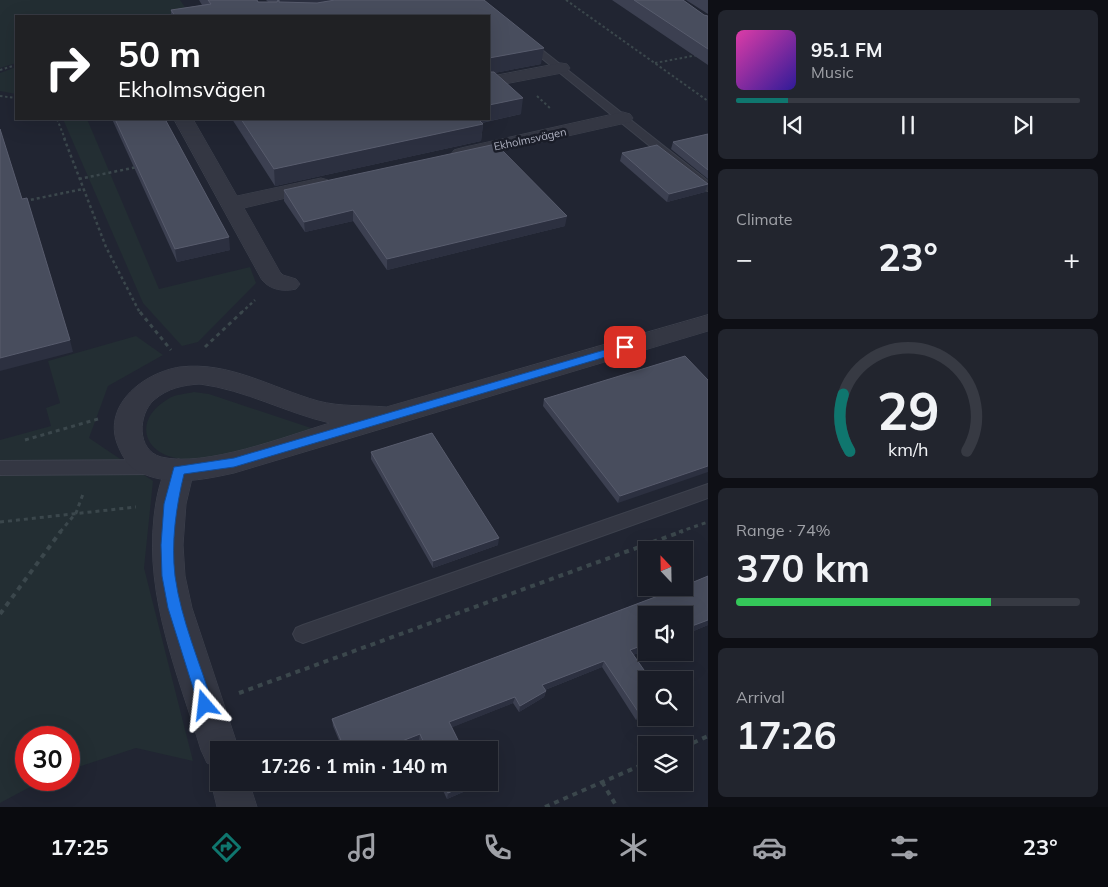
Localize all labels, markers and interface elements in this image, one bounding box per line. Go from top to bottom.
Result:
text: 50 m [118,32,201,76]
icon: right [35,35,100,100]
text: 95.1 FM [811,38,883,62]
text: Music [811,62,854,82]
text: Ekholmsvägen [118,75,266,103]
icon: previous [779,111,807,139]
icon: pause [894,111,922,139]
icon: next [1009,111,1037,139]
street label: Ekholmsvägen [492,124,568,154]
text: Climate [736,209,792,229]
text: 23° [878,233,938,281]
text: − [736,241,753,276]
text: + [1063,241,1080,276]
pin [604,326,646,368]
icon: arrive [611,333,639,361]
text: 29 [877,378,939,443]
text: km/h [888,438,928,460]
text: Range · 74% [736,520,831,540]
north arrow [638,541,692,596]
map controls [638,541,693,791]
text: 370 km [736,544,870,592]
button: sound [638,606,693,661]
button: search [638,671,693,726]
position arrow [178,678,230,730]
text: Arrival [736,687,785,707]
text: 17:26 [736,711,837,759]
speed limit sign: 30 [15,726,80,791]
button: layers [638,736,693,791]
text: 17:26 · 1 min · 140 m [260,754,448,778]
icon: directions [209,830,244,865]
icon: music [345,830,380,865]
icon: phone [480,830,515,865]
icon: climate [616,830,651,865]
icon: car [752,830,787,865]
icon: filters [887,830,922,865]
text: 17:25 [50,833,109,861]
text: 23° [1023,833,1058,861]

